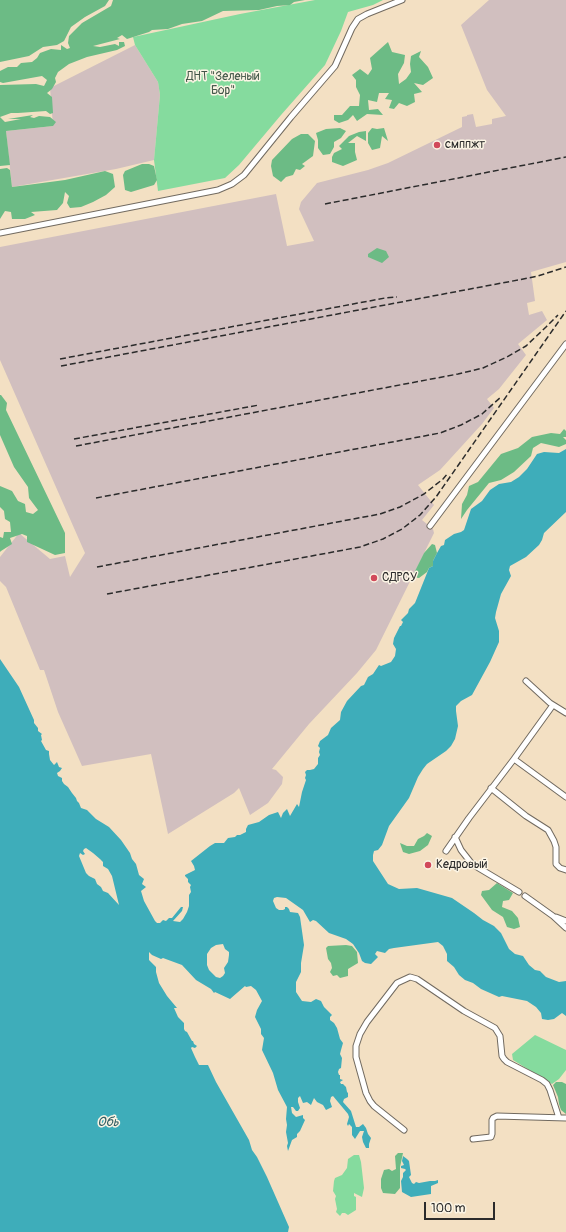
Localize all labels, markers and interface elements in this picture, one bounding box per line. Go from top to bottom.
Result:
park label: ДНТ "Зеленый Бор" [186,70,260,98]
place label: смппжт [445,138,485,152]
marker: смппжт [432,140,442,150]
place label: СДРСУ [382,571,417,585]
marker: СДРСУ [369,573,379,583]
place label: Кедровый [436,858,488,872]
marker: Кедровый [423,860,433,870]
water label: Обь [97,1115,119,1131]
scale bar [426,1194,497,1220]
text: 100 m [431,1201,465,1216]

